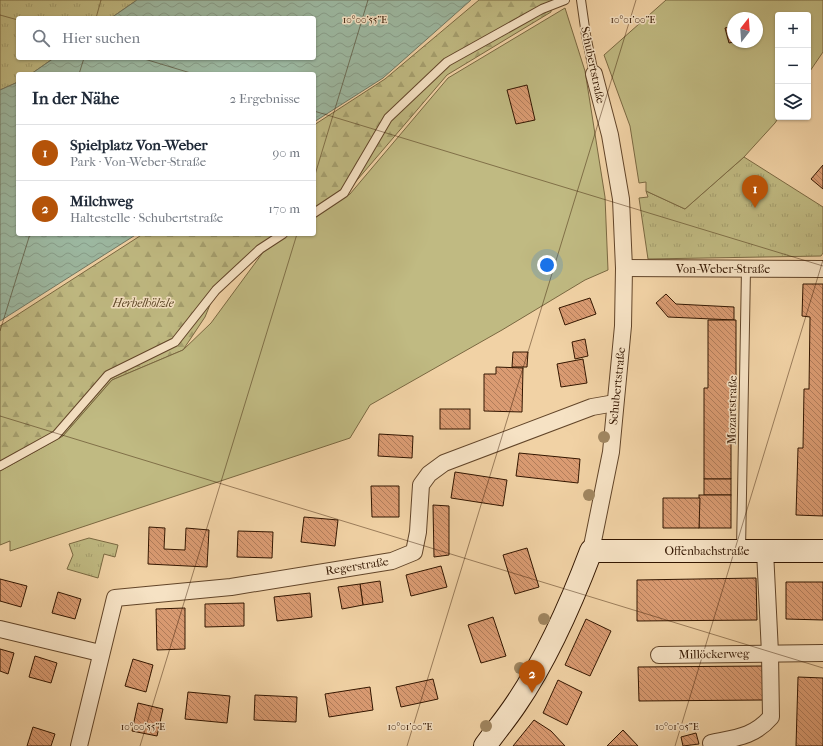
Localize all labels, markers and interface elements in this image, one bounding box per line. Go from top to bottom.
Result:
north arrow [727,12,763,48]
map controls [775,12,811,120]
button: + [775,12,811,48]
text: 10°00'55"E [343,14,387,26]
text: 10°01'00"E [611,14,655,26]
search box [16,16,316,60]
street label: Schubertstraße [578,25,608,105]
icon: search [30,27,52,49]
text: Hier suchen [62,29,140,47]
button: − [775,48,811,84]
button: layers [775,84,811,120]
text: In der Nähe [32,88,119,108]
text: 2 Ergebnisse [230,91,300,106]
text: Spielplatz Von-Weber [70,136,208,154]
text: 1 [43,145,47,160]
text: 90 m [272,145,300,160]
text: Park · Von-Weber-Straße [70,154,206,169]
pin: 1 [742,175,768,208]
text: Milchweg [70,192,133,210]
text: 2 [42,201,48,216]
text: 170 m [268,201,300,216]
text: Haltestelle · Schubertstraße [70,210,223,225]
your location [537,255,557,275]
street label: Von-Weber-Straße [675,262,770,276]
park label: Herbelhölzle [111,296,175,310]
street label: Schubertstraße [606,346,628,426]
street label: Mozartstraße [724,375,740,445]
street label: Offenbachstraße [664,544,750,558]
street label: Regerstraße [324,554,390,578]
street label: Millöckerweg [679,646,750,662]
pin: 2 [519,660,545,693]
text: 10°00'55"E [121,721,165,733]
text: 10°01'00"E [388,721,432,733]
text: 10°01'05"E [655,721,699,733]

